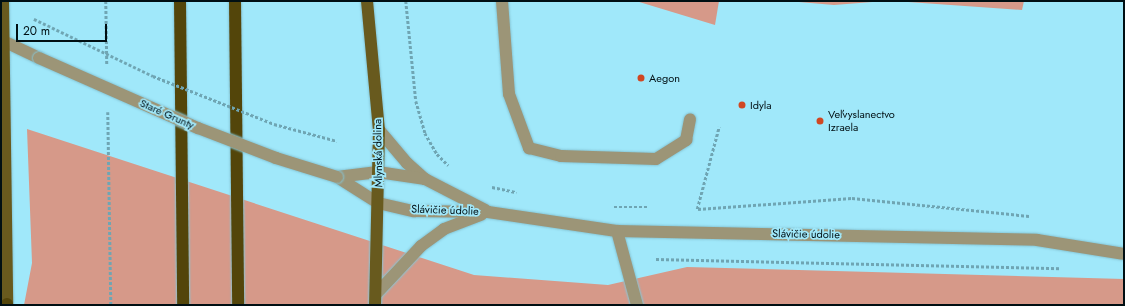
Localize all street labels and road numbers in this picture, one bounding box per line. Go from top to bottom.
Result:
street label: Staré Grunty [138,96,196,132]
street label: Mlynská dolina [371,119,385,187]
street label: Slávičie údolie [411,202,479,218]
street label: Slávičie údolie [772,227,840,241]

